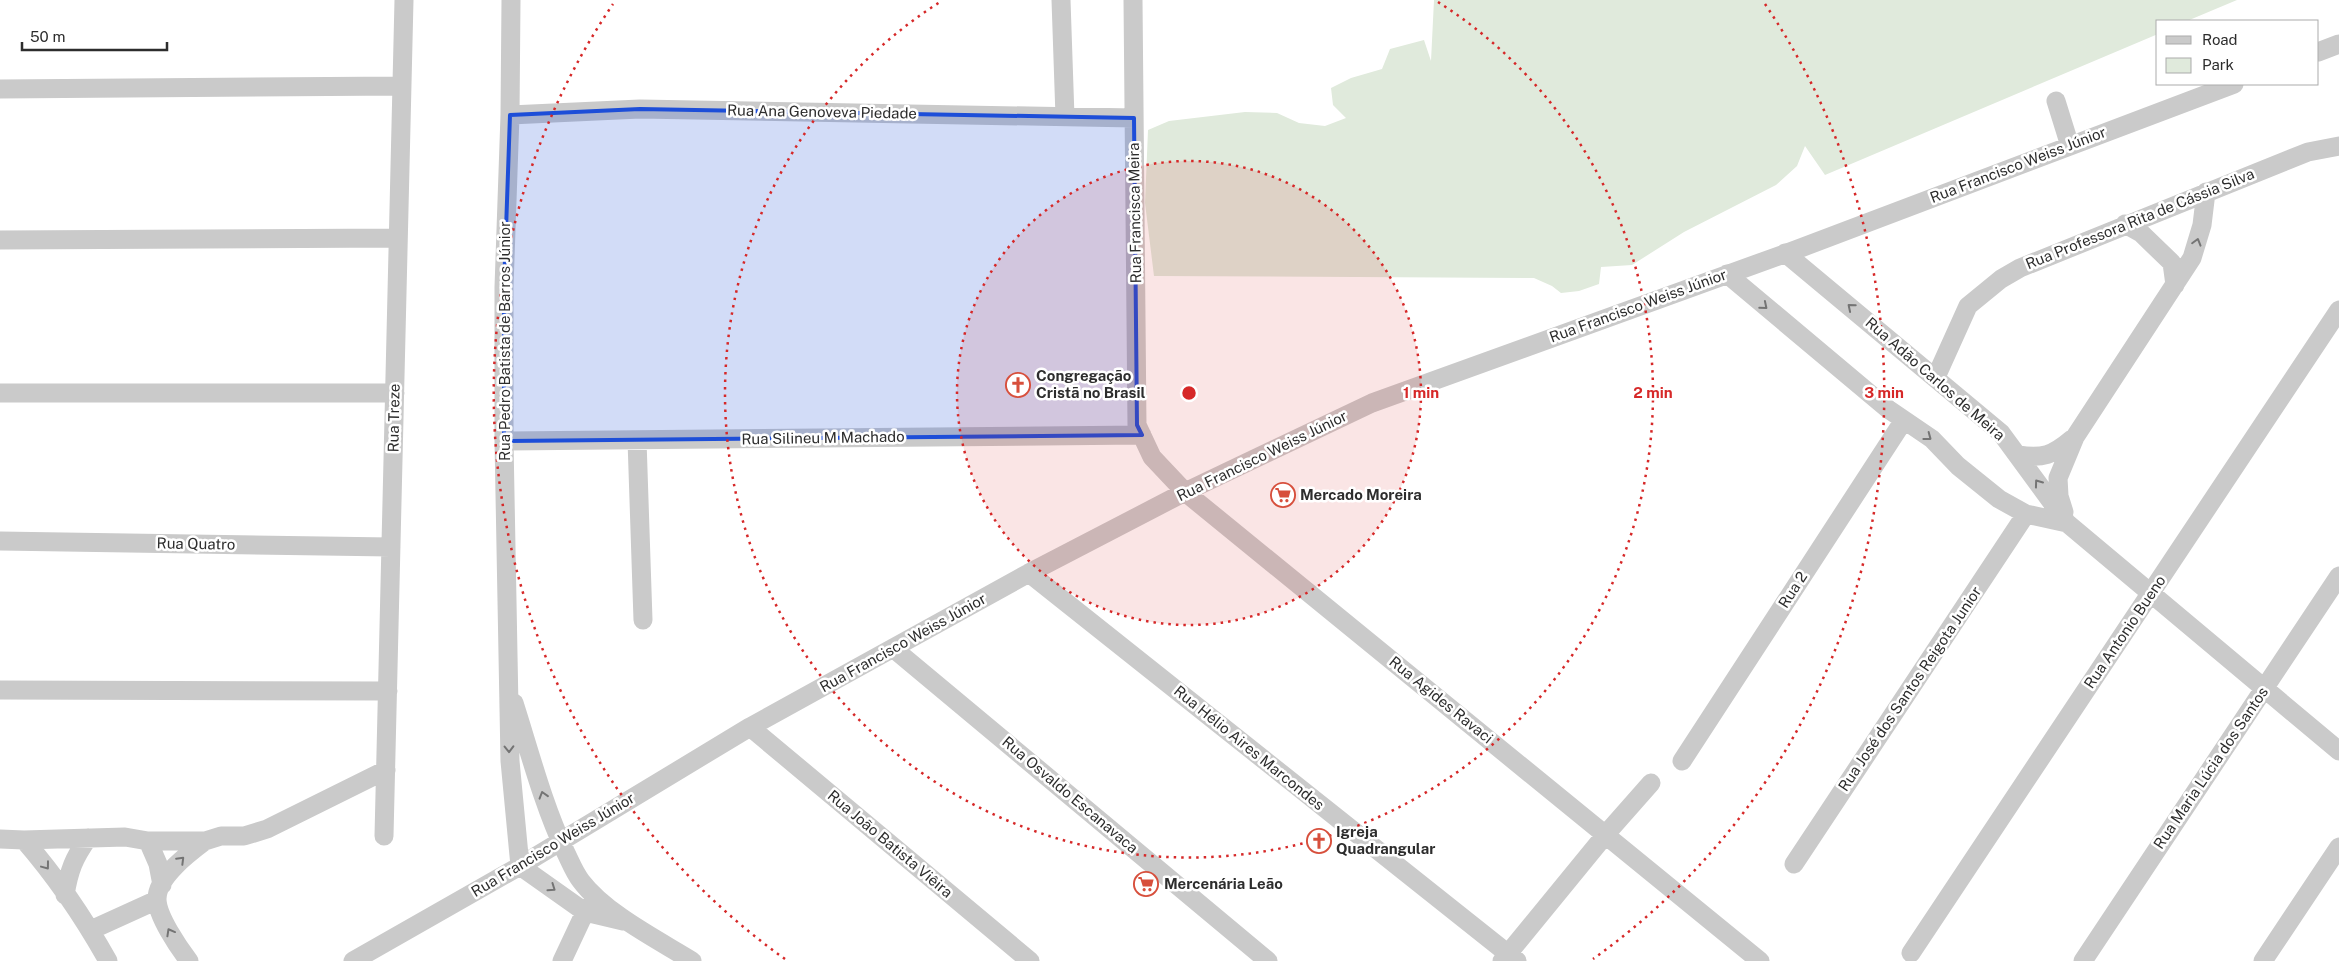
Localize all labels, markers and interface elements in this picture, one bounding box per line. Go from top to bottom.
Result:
scale bar [22,20,168,52]
legend [2156,20,2319,85]
text: 50 m [30,28,65,45]
text: Road [2202,31,2238,48]
text: Park [2202,56,2234,73]
street label: Rua Ana Genoveva Piedade [727,101,917,122]
street label: Rua Francisco Weiss Júnior [1927,123,2108,206]
street label: Rua Francisca Meira [1125,142,1144,284]
street label: Rua Professora Rita de Cássia Silva [2023,165,2257,272]
street label: Rua Pedro Batista de Barros Júnior [496,221,513,461]
one-way arrow [2191,238,2202,247]
street label: Rua Francisco Weiss Júnior [1547,265,1729,346]
one-way arrow [1759,300,1768,309]
one-way arrow [1848,305,1857,313]
street label: Rua Adão Carlos de Meira [1862,314,2008,444]
place label: Congregação Cristã no Brasil [1036,367,1145,401]
church icon: Congregação Cristã no Brasil [1005,372,1031,398]
street label: Rua Treze [384,383,403,453]
centre of rings [1180,384,1198,402]
text: 1 min [1403,384,1439,401]
text: 2 min [1633,384,1673,401]
text: 3 min [1864,384,1904,401]
street label: Rua Francisco Weiss Júnior [1174,407,1350,504]
street label: Rua Silineu M Machado [741,428,905,447]
one-way arrow [1922,431,1931,439]
one-way arrow [2035,479,2044,489]
supermarket icon: Mercado Moreira [1270,482,1296,508]
place label: Mercado Moreira [1300,486,1422,503]
street label: Rua Quatro [157,534,235,553]
street label: Rua 2 [1775,568,1811,611]
street label: Rua Antonio Bueno [2080,572,2169,691]
street label: Rua José dos Santos Reigota Junior [1835,583,1985,794]
street label: Rua Francisco Weiss Júnior [817,590,989,695]
street label: Rua Agides Ravaci [1386,653,1496,747]
street label: Rua Hélio Aires Marcondes [1171,682,1328,813]
street label: Rua Maria Lúcia dos Santos [2150,684,2271,852]
street label: Rua Osvaldo Escanavaca [999,733,1142,856]
one-way arrow [504,745,515,753]
street label: Rua João Batista Viêira [825,786,956,901]
street label: Rua Francisco Weiss Júnior [468,789,637,900]
one-way arrow [539,791,549,799]
place label: Igreja Quadrangular [1336,823,1435,857]
church icon: Igreja Quadrangular [1306,828,1332,854]
one-way arrow [175,857,184,866]
one-way arrow [40,861,49,870]
supermarket icon: Mercenária Leão [1133,871,1159,897]
place label: Mercenária Leão [1164,875,1283,892]
one-way arrow [547,882,556,892]
one-way arrow [166,928,176,937]

